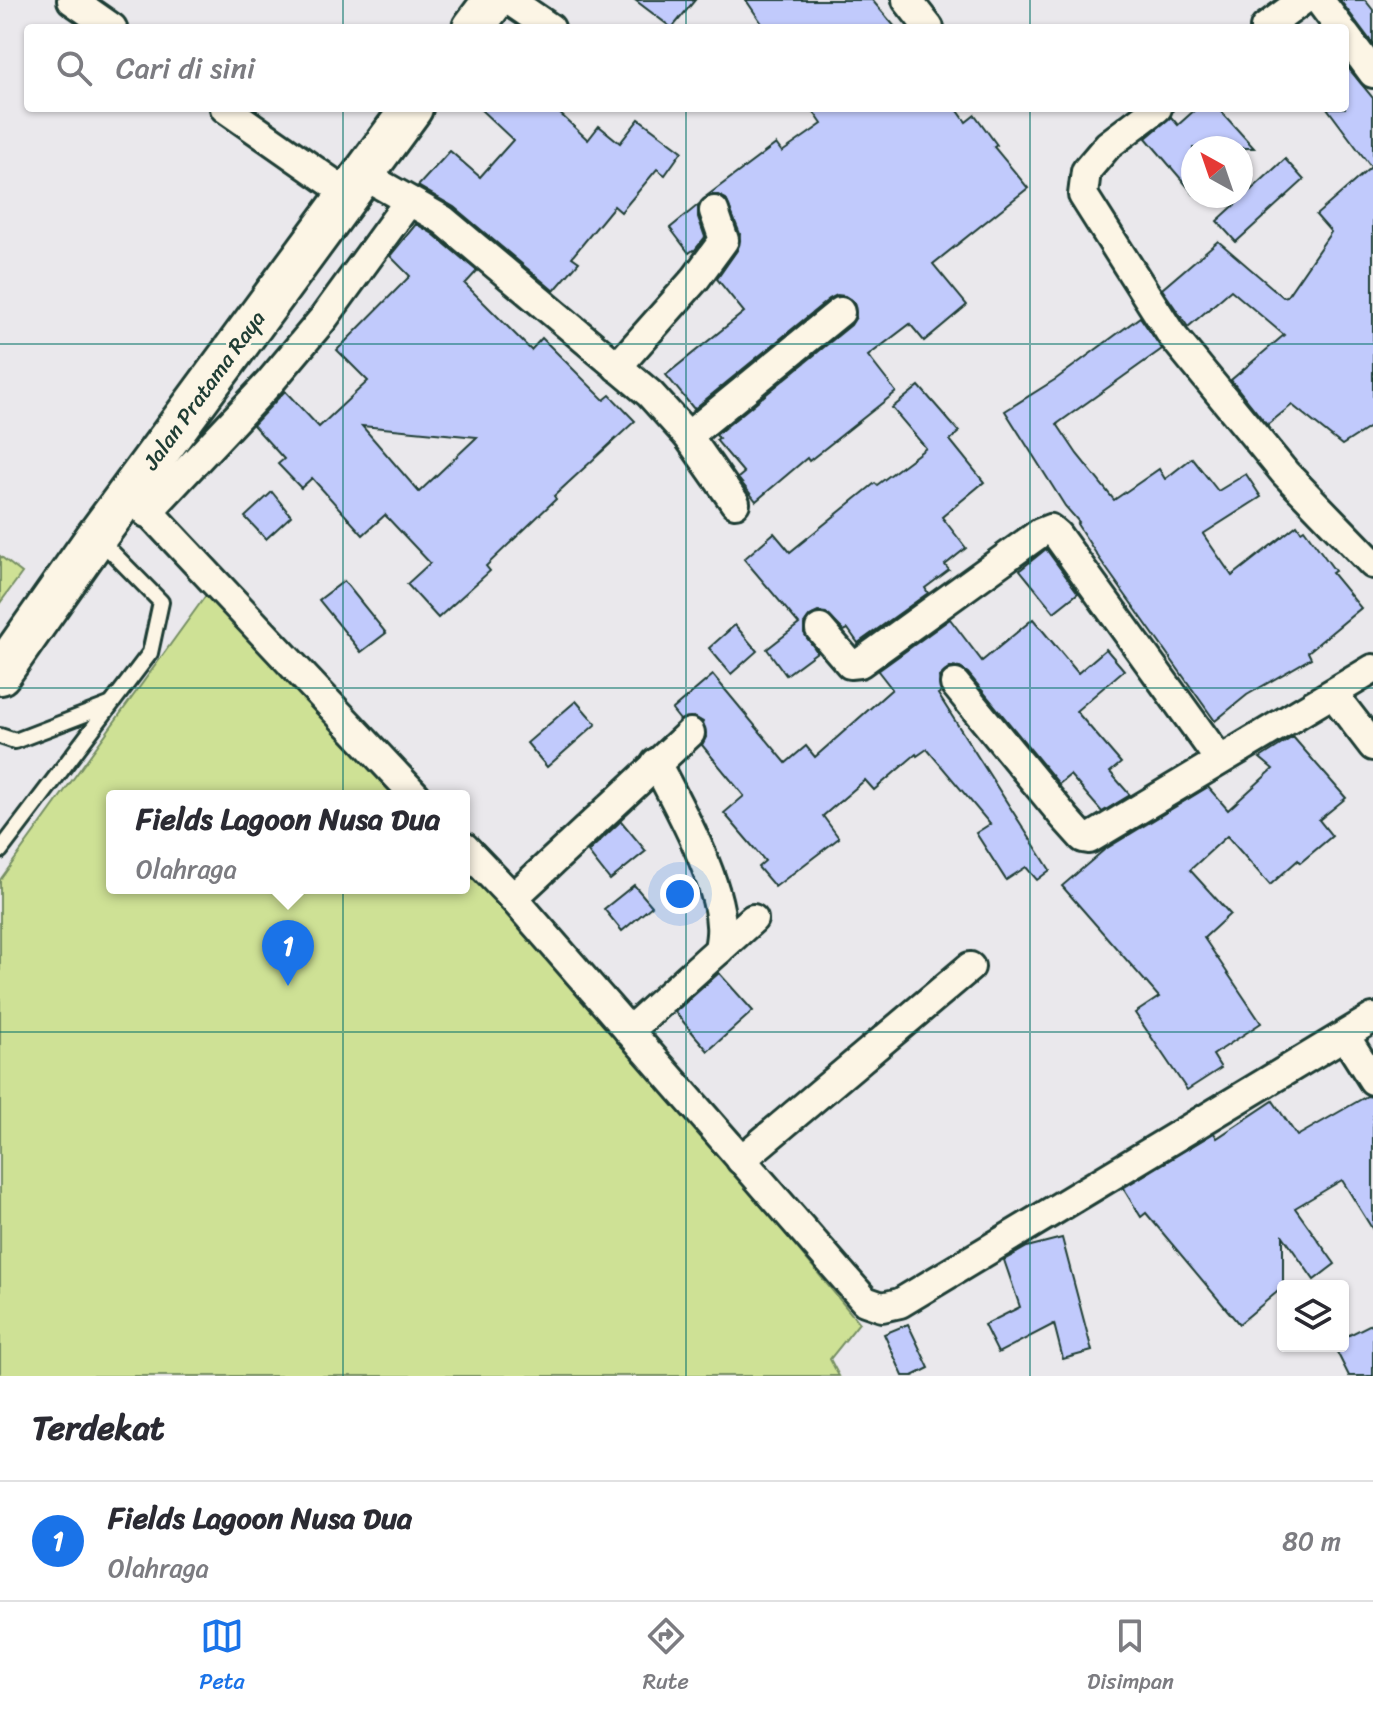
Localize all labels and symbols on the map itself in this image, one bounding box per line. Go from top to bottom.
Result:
north arrow [1181,136,1253,208]
street label: Jalan Pratama Raya [132,302,276,479]
your location [660,874,700,914]
pin: 1 [262,920,314,986]

